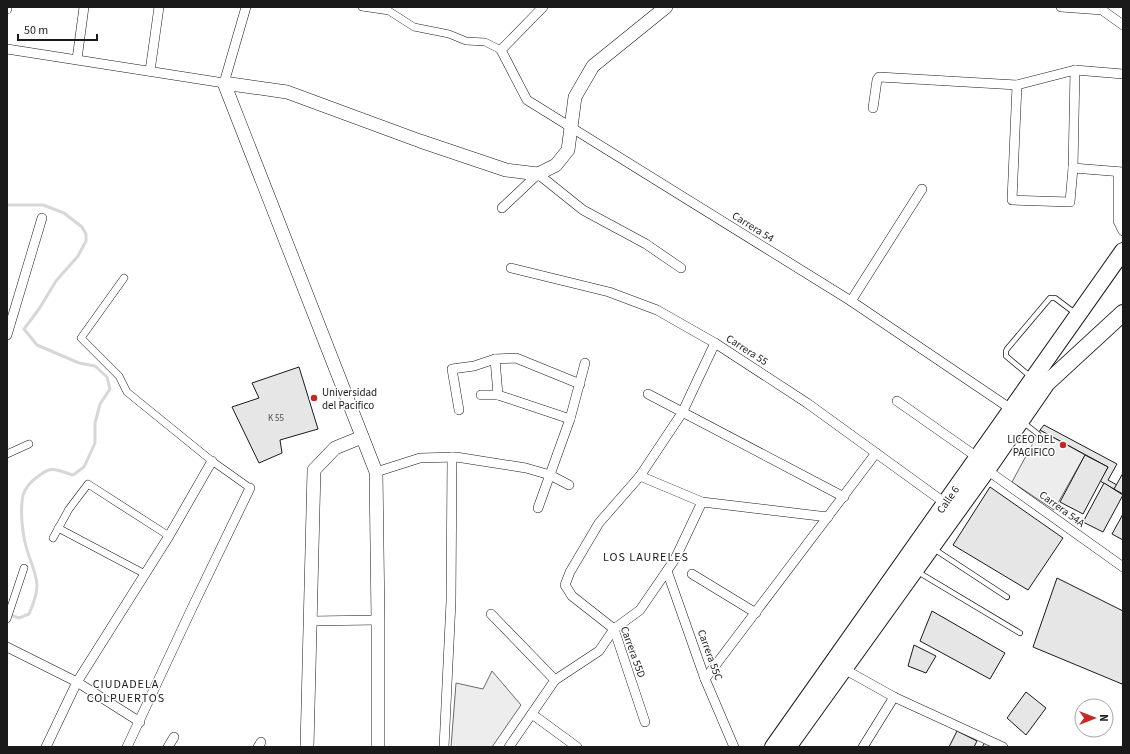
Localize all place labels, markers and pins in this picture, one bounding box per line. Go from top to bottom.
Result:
place label: Universidad del Pacifico [322,385,377,413]
marker: Universidad del Pacifico [309,393,319,403]
place label: LICEO DEL PACIFICO [1007,432,1056,460]
marker: LICEO DEL PACIFICO [1058,440,1068,450]

